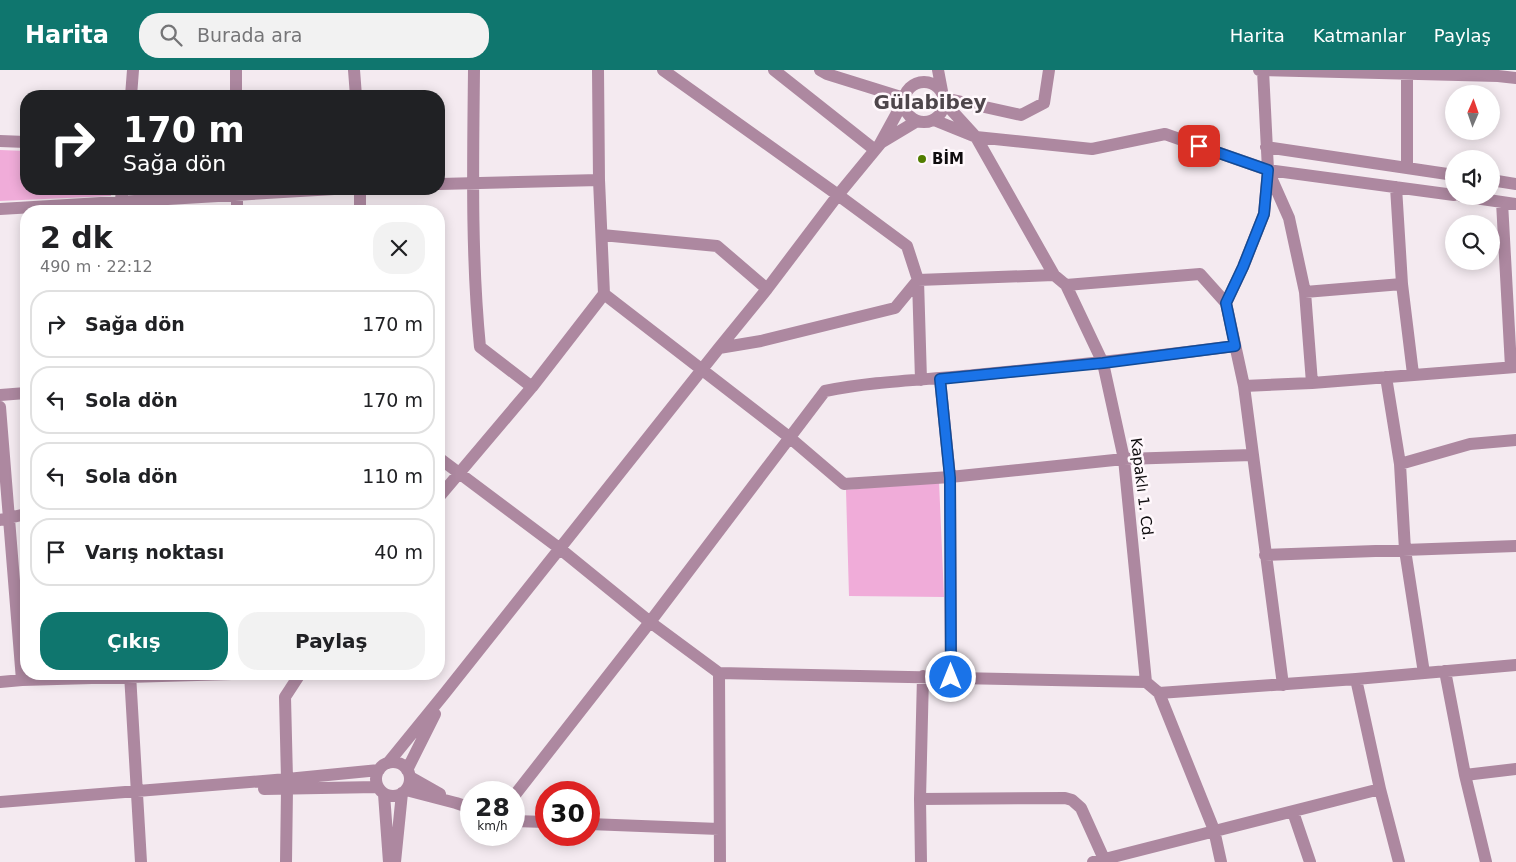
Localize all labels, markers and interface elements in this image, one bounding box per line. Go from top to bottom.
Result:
search box [139,13,489,58]
text: Harita [25,21,109,49]
icon: search [157,21,185,49]
text: Burada ara [197,24,302,46]
text: Harita [1230,25,1285,46]
text: Katmanlar [1313,25,1406,46]
text: Paylaş [1434,25,1491,46]
north arrow [1445,85,1500,140]
map controls [1445,85,1500,270]
district label: Gülabibey [873,90,987,114]
icon: right [40,110,105,175]
text: 170 m [123,110,245,150]
pin [1178,125,1220,167]
icon: arrive [1185,132,1213,160]
place label: BİM [932,149,964,168]
button: sound [1445,150,1500,205]
text: Sağa dön [123,151,226,176]
marker: BİM [916,153,928,165]
button: search [1445,215,1500,270]
text: 2 dk [40,220,113,255]
button: close [373,222,425,274]
text: 490 m · 22:12 [40,257,153,276]
icon: right [42,310,70,338]
text: Sağa dön [85,313,185,335]
text: 170 m [362,313,423,335]
icon: left [42,386,70,414]
text: Sola dön [85,389,178,411]
text: 170 m [362,389,423,411]
street label: Kapaklı 1. Cd. [1127,437,1157,541]
icon: left [42,462,70,490]
text: Sola dön [85,465,178,487]
text: 110 m [362,465,423,487]
icon: arrive [42,538,70,566]
text: Varış noktası [85,541,224,563]
text: 40 m [374,541,423,563]
button: Çıkış [40,612,228,670]
button: Paylaş [238,612,425,670]
position arrow [924,650,976,702]
speed limit sign: 30 [535,781,600,846]
text: 28 [475,793,510,822]
text: km/h [477,819,508,833]

